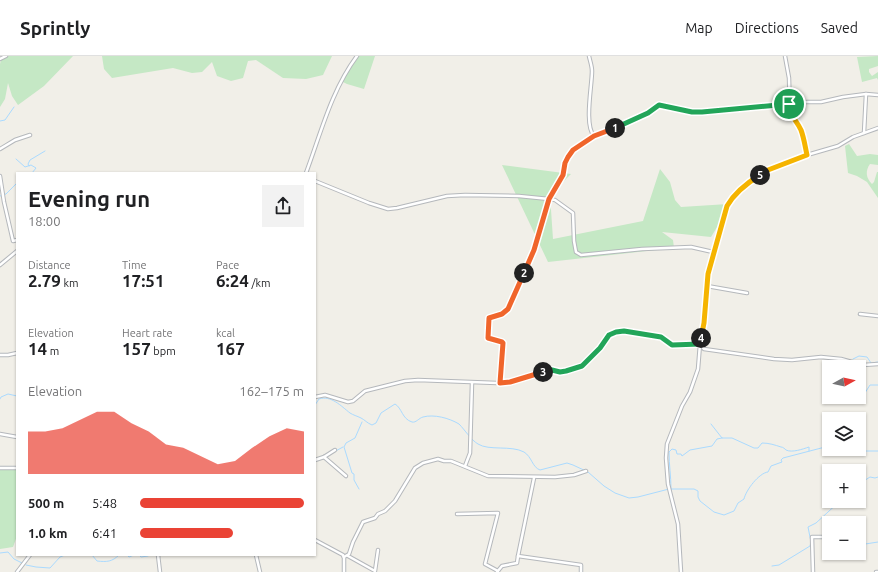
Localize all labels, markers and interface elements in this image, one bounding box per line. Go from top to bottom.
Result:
text: Sprintly [20,17,90,39]
text: Map [685,20,713,36]
text: Directions [735,20,799,36]
text: Saved [821,20,858,36]
pin [772,87,806,121]
icon: arrive [778,93,800,115]
pin: 1 [605,118,625,138]
text: 1 [612,122,618,134]
pin: 5 [750,165,770,185]
text: 5 [757,169,763,181]
button: share [262,185,304,227]
text: Evening run [28,186,150,211]
text: 18:00 [28,214,61,228]
text: Distance [28,259,71,271]
text: Time [122,259,147,271]
text: Pace [216,259,239,271]
pin: 2 [514,263,534,283]
text: 2 [521,267,527,279]
text: 2.79 [28,271,61,290]
text: 17:51 [122,271,165,290]
text: 6:24 [216,271,249,290]
text: km [61,277,79,289]
text: /km [249,277,271,289]
text: Elevation [28,327,74,339]
text: Heart rate [122,327,173,339]
text: kcal [216,327,235,339]
pin: 4 [691,328,711,348]
text: 4 [698,332,704,344]
text: 14 [28,339,47,358]
text: 157 [122,339,151,358]
text: 167 [216,339,245,358]
text: m [47,345,59,357]
text: bpm [151,345,176,357]
north arrow [822,360,866,404]
map controls [822,360,866,560]
pin: 3 [533,362,553,382]
text: 3 [540,366,546,378]
text: Elevation [28,384,82,398]
text: 162–175 m [239,384,304,398]
button: layers [822,412,866,456]
button: + [822,464,866,508]
text: 500 m [28,496,64,510]
text: 5:48 [92,496,117,510]
button: − [822,516,866,560]
text: 1.0 km [28,526,67,540]
text: 6:41 [92,526,117,540]

